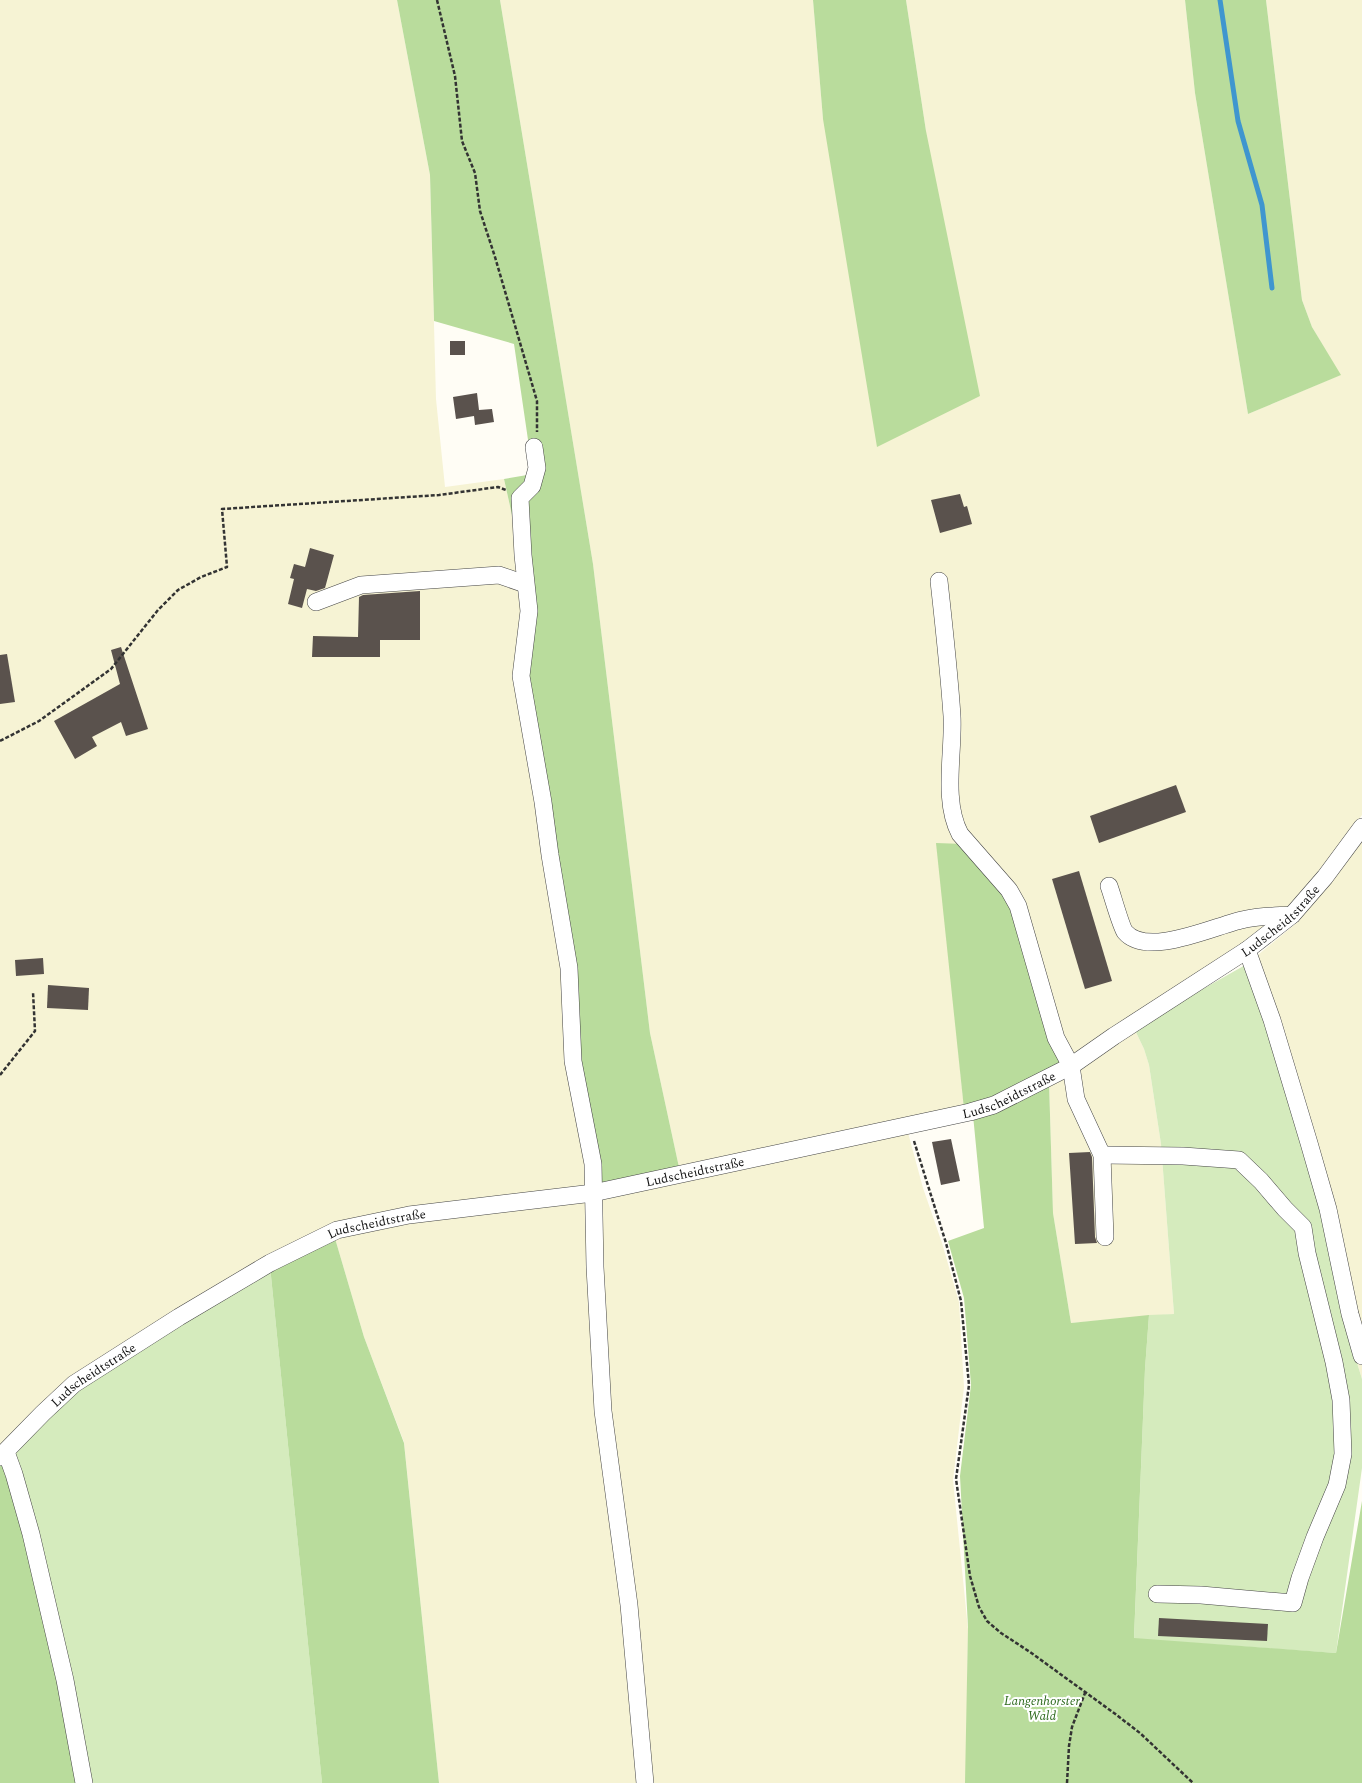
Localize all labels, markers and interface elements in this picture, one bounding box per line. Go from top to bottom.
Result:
street label: Ludscheidtstraße [1237,881,1325,962]
street label: Ludscheidtstraße [961,1066,1059,1124]
street label: Ludscheidtstraße [644,1152,746,1192]
street label: Ludscheidtstraße [324,1204,427,1244]
street label: Ludscheidtstraße [46,1338,140,1412]
park label: Langenhorster Wald [1004,1691,1080,1726]

